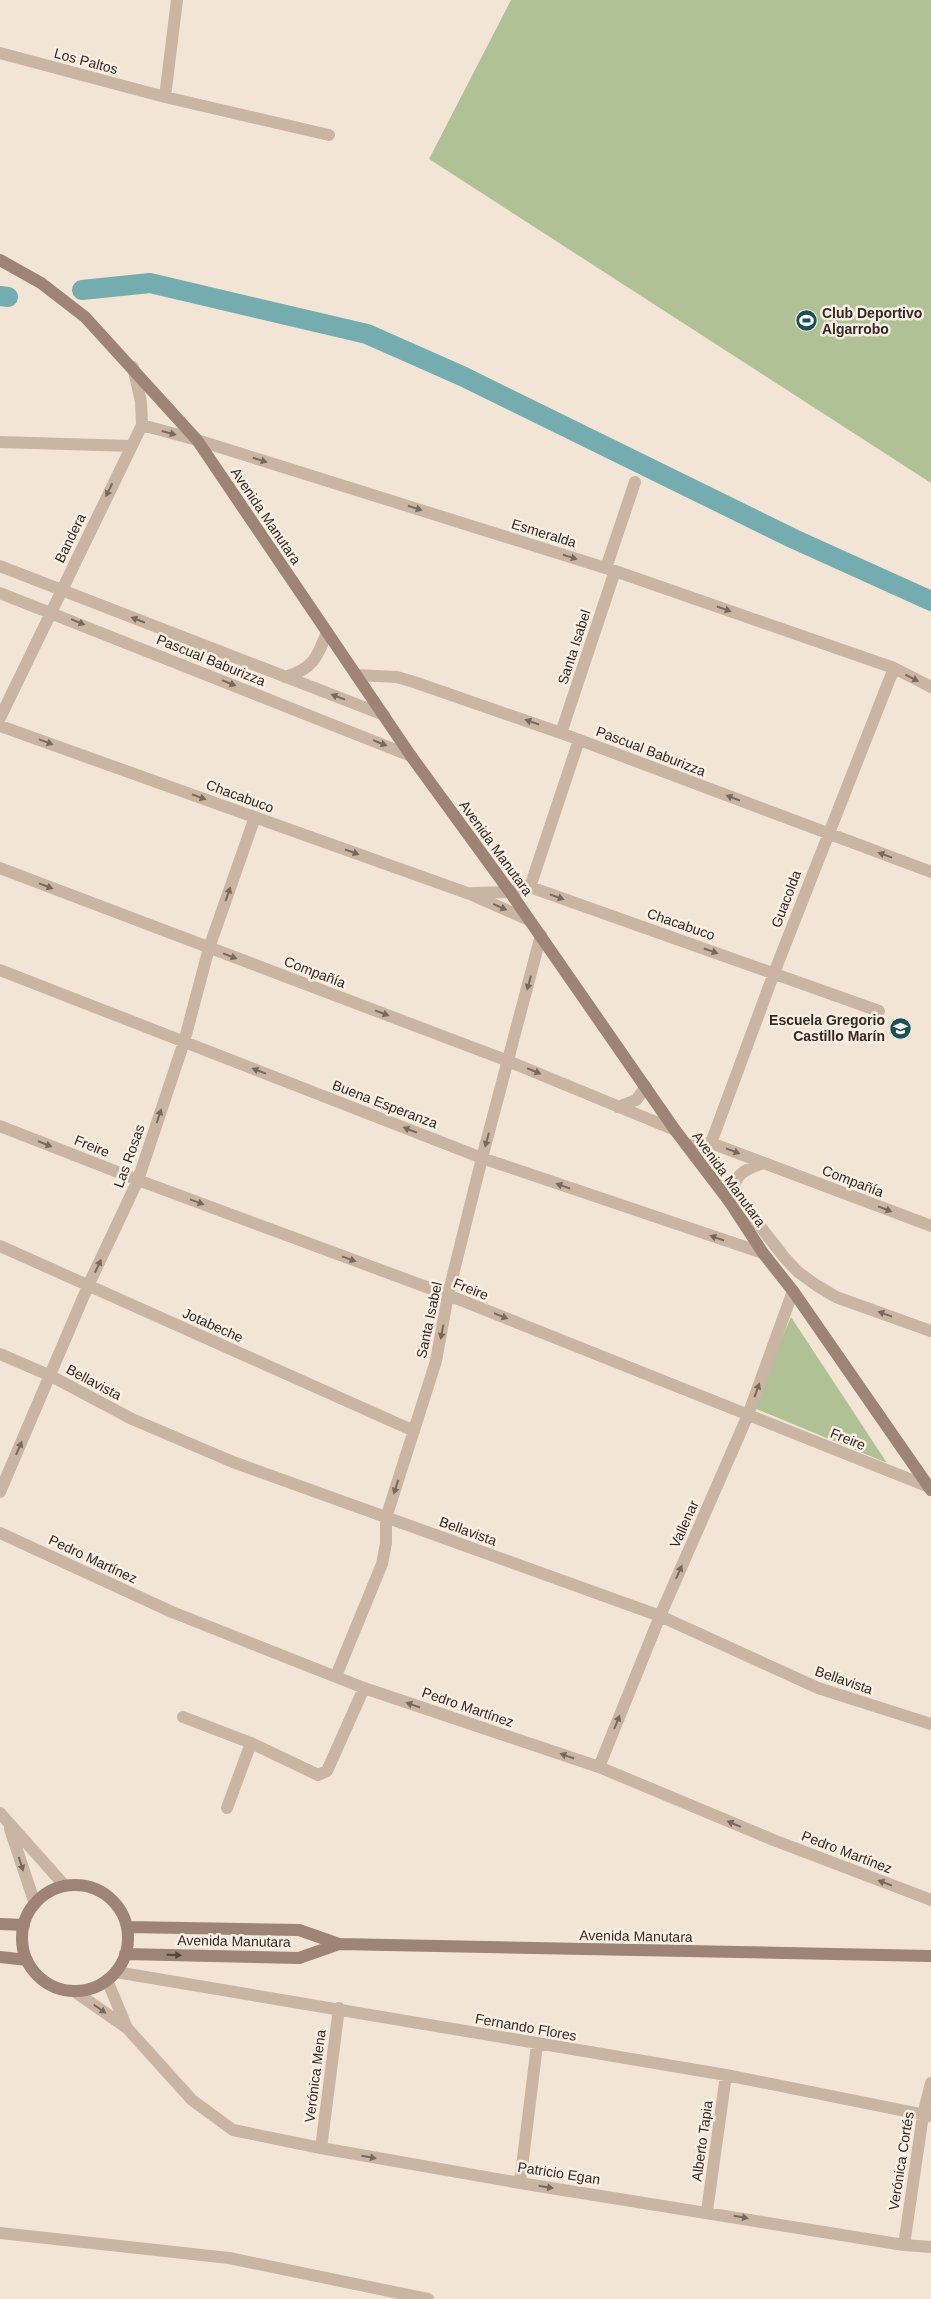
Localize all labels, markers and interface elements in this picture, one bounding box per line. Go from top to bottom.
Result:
street label: Los Paltos [52,45,120,77]
place label: Club Deportivo Algarrobo [822,305,922,337]
sports icon: Club Deportivo Algarrobo [794,309,818,333]
one-way arrow [162,429,177,437]
one-way arrow [252,456,267,464]
street label: Avenida Manutara [228,465,304,568]
one-way arrow [105,483,113,497]
one-way arrow [408,505,423,513]
street label: Bandera [51,511,89,565]
street label: Esmeralda [510,516,579,550]
one-way arrow [563,553,578,561]
one-way arrow [717,605,732,613]
street label: Santa Isabel [554,608,594,686]
one-way arrow [130,616,145,623]
one-way arrow [71,619,85,627]
street label: Pascual Baburizza [154,631,268,689]
one-way arrow [905,674,920,682]
one-way arrow [222,679,237,687]
one-way arrow [330,693,345,701]
one-way arrow [524,718,539,726]
street label: Pascual Baburizza [594,723,708,779]
one-way arrow [39,738,54,746]
one-way arrow [373,740,387,748]
street label: Chacabuco [204,776,276,816]
one-way arrow [191,794,206,801]
one-way arrow [725,794,740,802]
street label: Avenida Manutara [456,797,536,899]
one-way arrow [345,848,360,856]
one-way arrow [877,851,892,859]
street label: Guacolda [768,868,804,930]
one-way arrow [38,883,53,890]
one-way arrow [225,887,232,902]
one-way arrow [550,893,565,901]
one-way arrow [493,903,507,911]
street label: Chacabuco [645,905,717,943]
one-way arrow [703,947,718,955]
one-way arrow [223,952,238,960]
street label: Compañía [282,953,348,991]
one-way arrow [525,975,533,990]
one-way arrow [375,1009,390,1017]
place label: Escuela Gregorio Castillo Marín [769,1012,885,1044]
school or university icon: Escuela Gregorio Castillo Marín [889,1016,913,1040]
one-way arrow [252,1067,266,1075]
one-way arrow [527,1068,541,1076]
street label: Buena Esperanza [330,1077,440,1131]
one-way arrow [156,1109,164,1124]
street label: Las Rosas [110,1122,148,1190]
one-way arrow [402,1126,417,1134]
street label: Avenida Manutara [689,1128,769,1230]
street label: Freire [72,1132,112,1160]
one-way arrow [483,1132,491,1147]
one-way arrow [38,1140,52,1148]
one-way arrow [726,1148,740,1156]
street label: Compañía [820,1162,886,1200]
one-way arrow [555,1181,570,1189]
one-way arrow [190,1198,205,1206]
one-way arrow [878,1205,893,1213]
one-way arrow [709,1233,724,1241]
one-way arrow [342,1256,357,1263]
one-way arrow [94,1259,102,1273]
street label: Freire [451,1275,491,1303]
street label: Santa Isabel [413,1280,445,1360]
street label: Jotabeche [180,1305,246,1346]
one-way arrow [877,1310,892,1318]
one-way arrow [494,1313,508,1321]
one-way arrow [437,1324,445,1340]
street label: Bellavista [64,1361,124,1403]
one-way arrow [753,1382,761,1397]
street label: Freire [828,1425,868,1453]
one-way arrow [16,1441,24,1455]
one-way arrow [391,1480,399,1495]
street label: Vallenar [666,1497,702,1550]
street label: Bellavista [437,1513,499,1549]
street label: Pedro Martínez [46,1532,140,1586]
one-way arrow [676,1565,684,1579]
street label: Bellavista [813,1663,875,1697]
street label: Pedro Martínez [420,1684,516,1730]
one-way arrow [405,1701,420,1709]
one-way arrow [614,1715,622,1729]
one-way arrow [559,1752,574,1760]
one-way arrow [727,1819,741,1827]
street label: Pedro Martínez [799,1827,895,1877]
one-way arrow [18,1857,26,1872]
one-way arrow [878,1878,893,1886]
street label: Avenida Manutara [579,1927,693,1945]
street label: Avenida Manutara [177,1932,291,1950]
one-way arrow [166,1951,182,1959]
one-way arrow [93,2004,107,2014]
street label: Fernando Flores [474,2010,578,2044]
street label: Verónica Mena [301,2028,329,2123]
street label: Alberto Tapia [688,2099,716,2182]
street label: Verónica Cortés [885,2111,917,2211]
one-way arrow [361,2153,377,2161]
street label: Patricio Egan [517,2159,601,2187]
one-way arrow [539,2183,555,2191]
one-way arrow [734,2214,750,2222]

